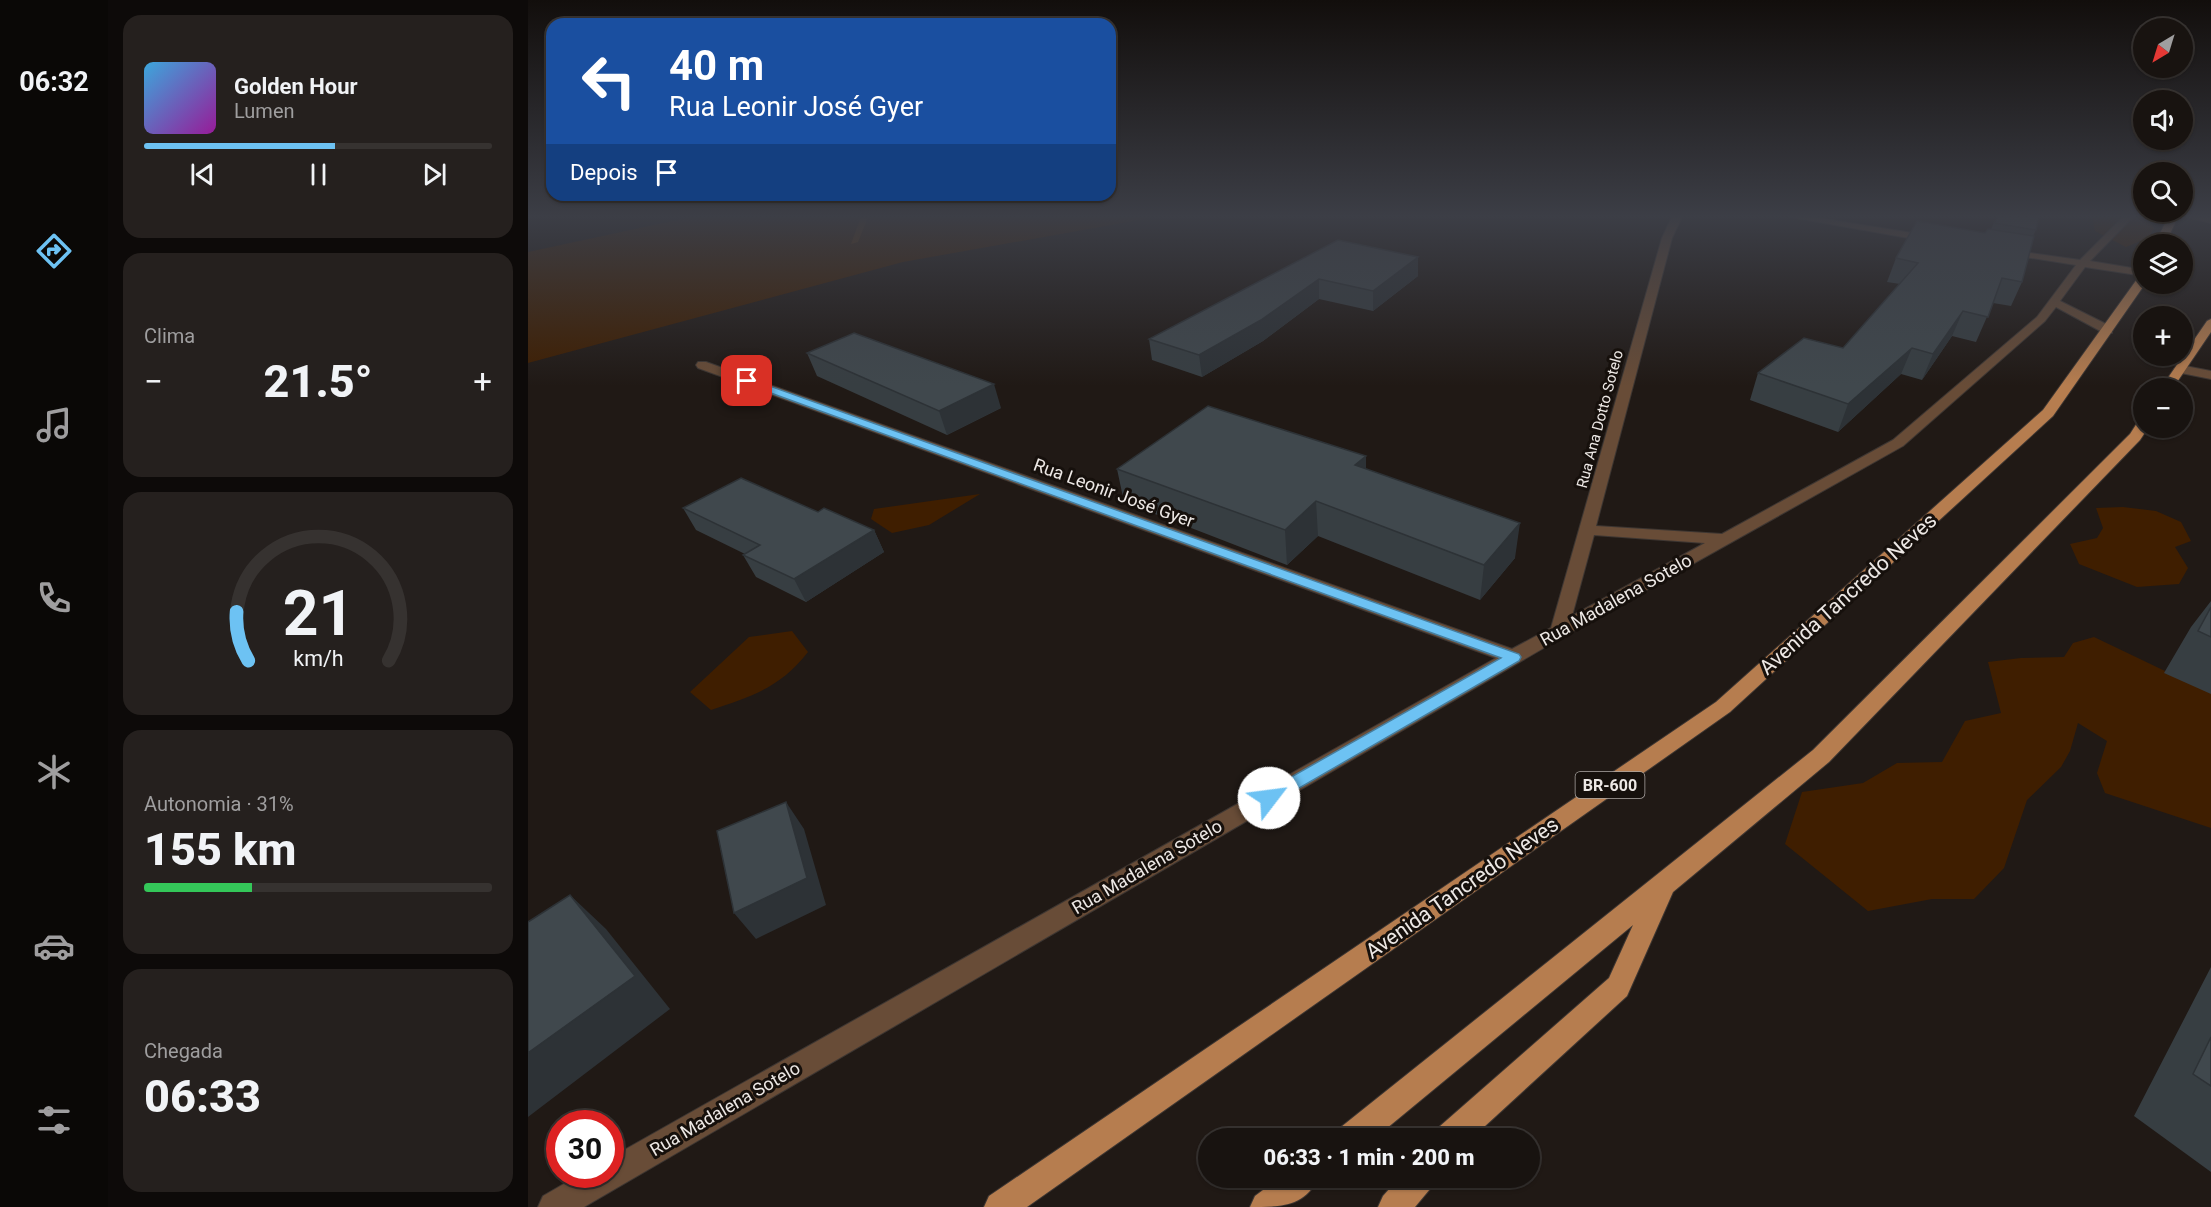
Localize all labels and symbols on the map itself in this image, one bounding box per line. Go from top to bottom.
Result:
north arrow [2133,18,2193,78]
street label: Rua Ana Dotto Sotelo [1573,348,1627,490]
pin [721,355,772,406]
street label: Rua Leonir José Gyer [1031,454,1197,531]
street label: Avenida Tancredo Neves [1755,508,1941,680]
street label: Rua Madalena Sotelo [1536,549,1695,650]
position arrow [1237,766,1301,830]
road number: BR-600 [1576,772,1644,798]
street label: Avenida Tancredo Neves [1361,812,1563,964]
street label: Rua Madalena Sotelo [1068,815,1226,918]
street label: Rua Madalena Sotelo [646,1057,804,1160]
speed limit sign: 30 [546,1110,624,1188]

